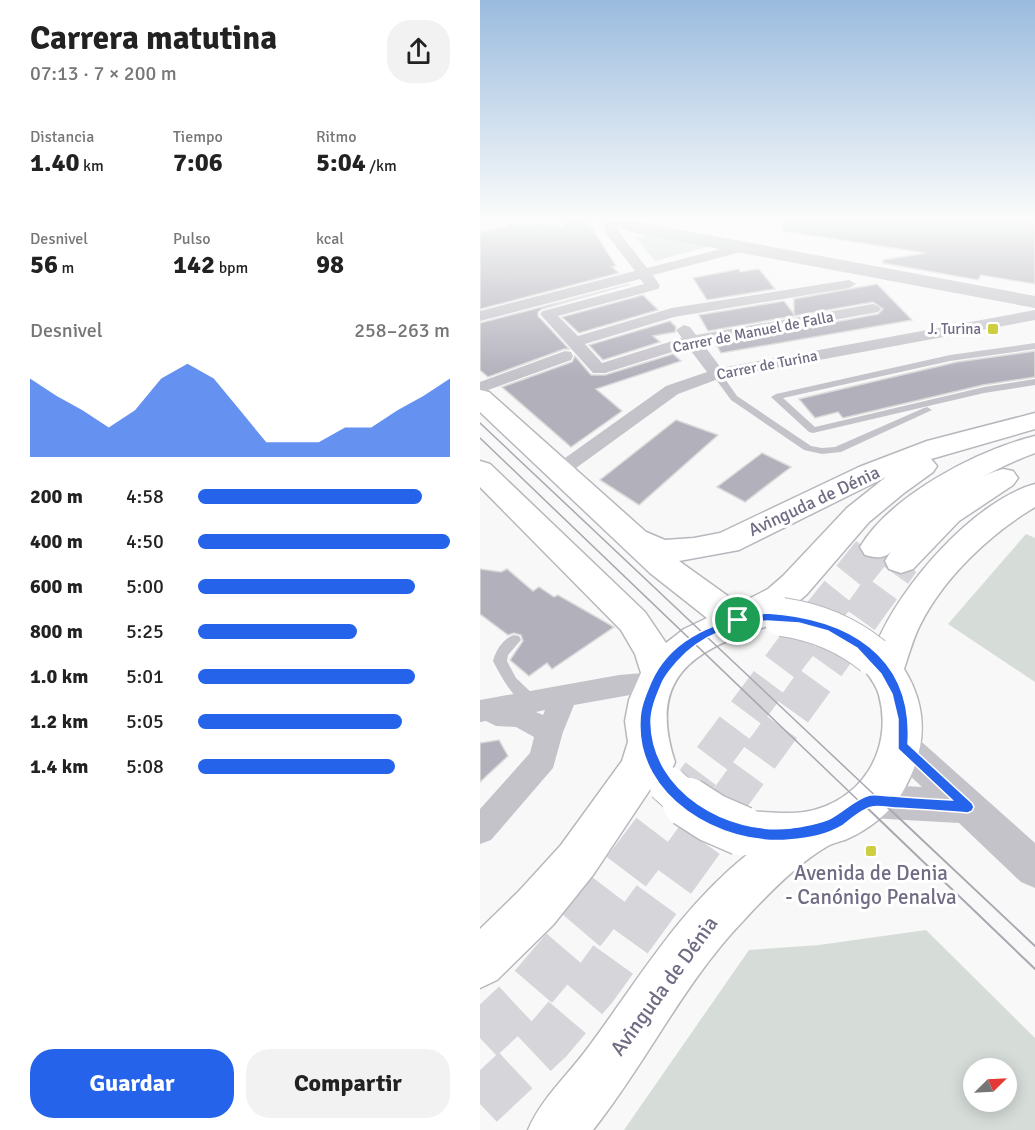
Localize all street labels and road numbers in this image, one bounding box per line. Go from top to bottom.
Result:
street label: Carrer de Manuel de Falla [671,308,835,356]
street label: Carrer de Turina [715,346,819,384]
street label: Avinguda de Dénia [745,461,883,541]
street label: Avinguda de Dénia [605,911,723,1061]

